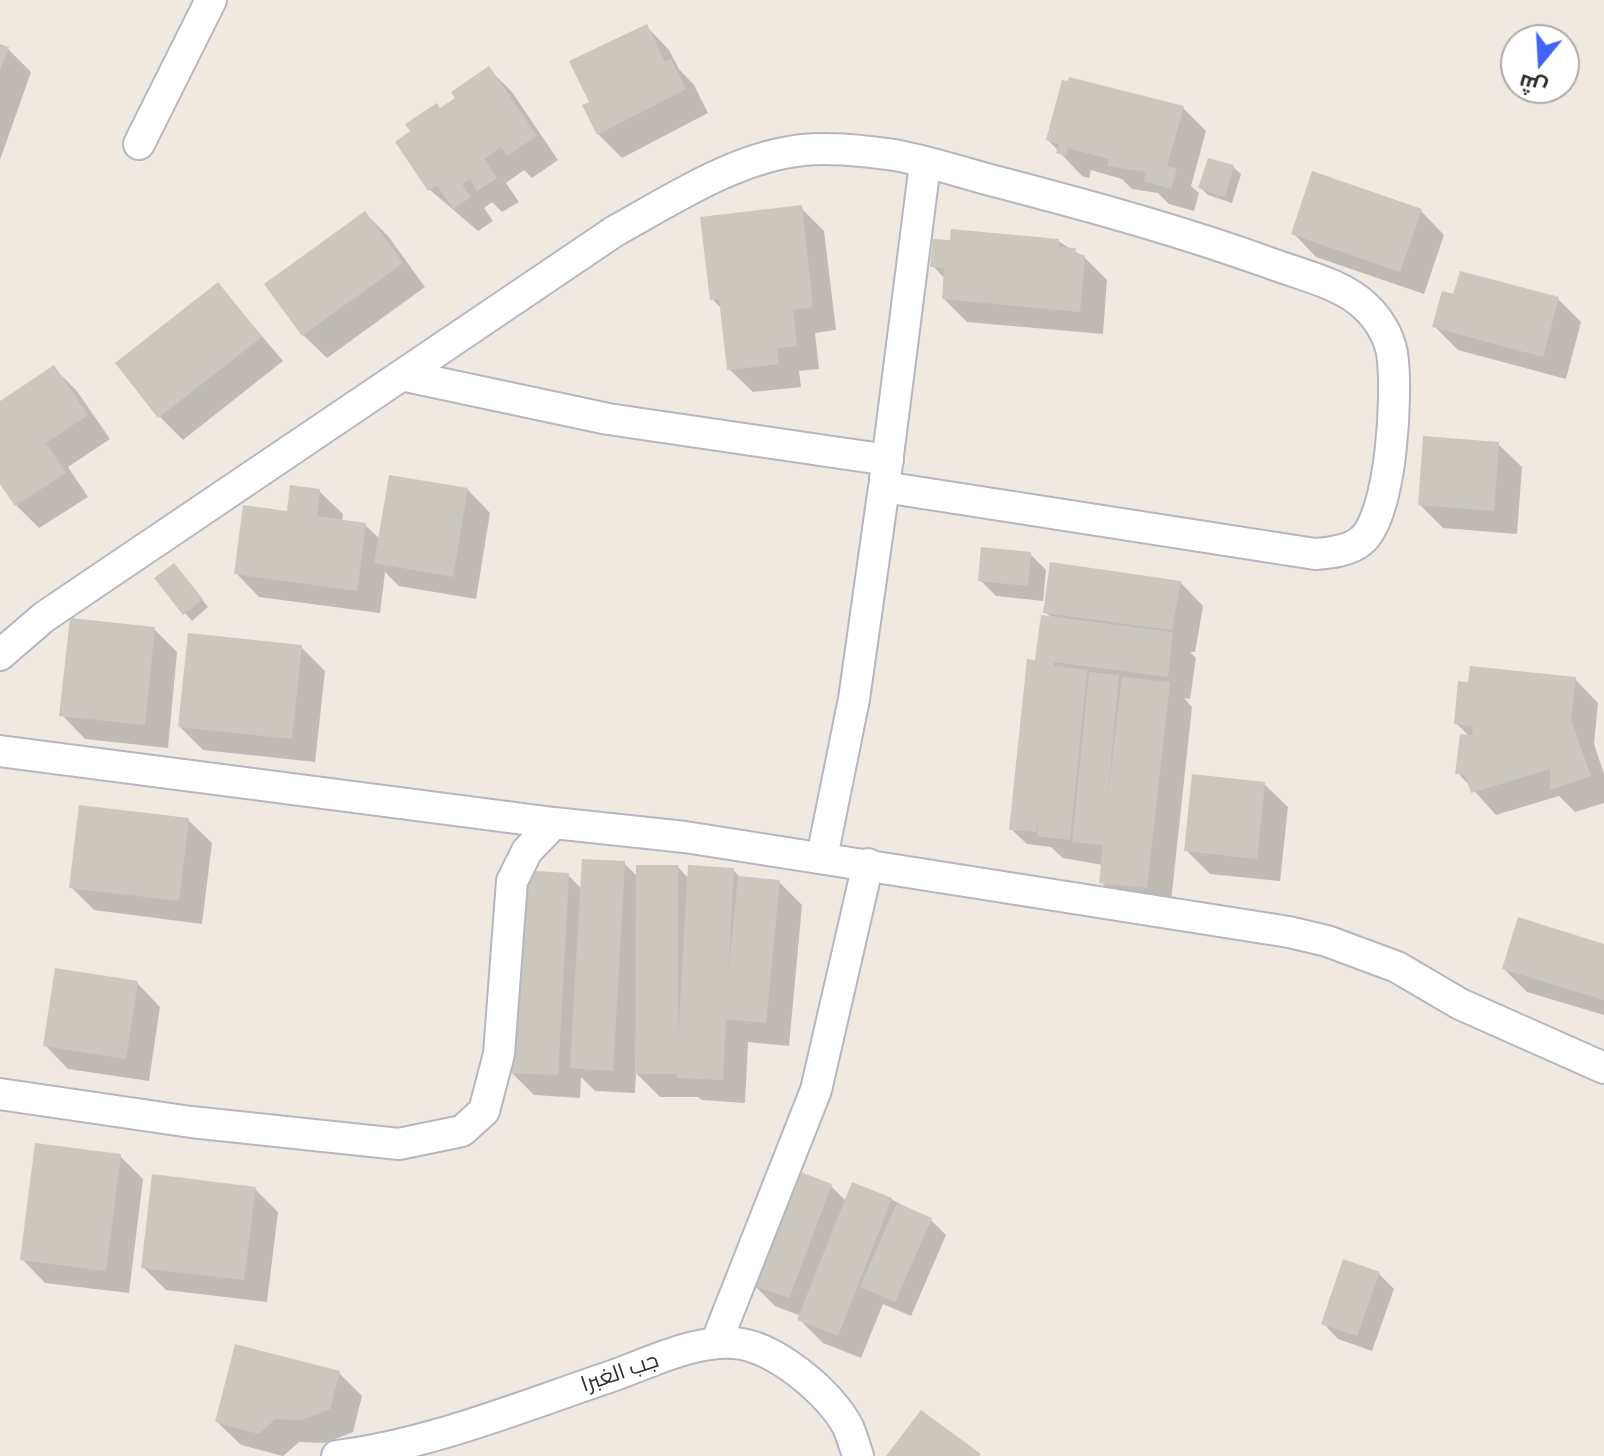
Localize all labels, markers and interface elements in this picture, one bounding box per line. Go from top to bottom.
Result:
north arrow [1500,24,1580,104]
text: ش [1515,68,1551,103]
street label: جب الغبرا [578,1347,662,1399]

